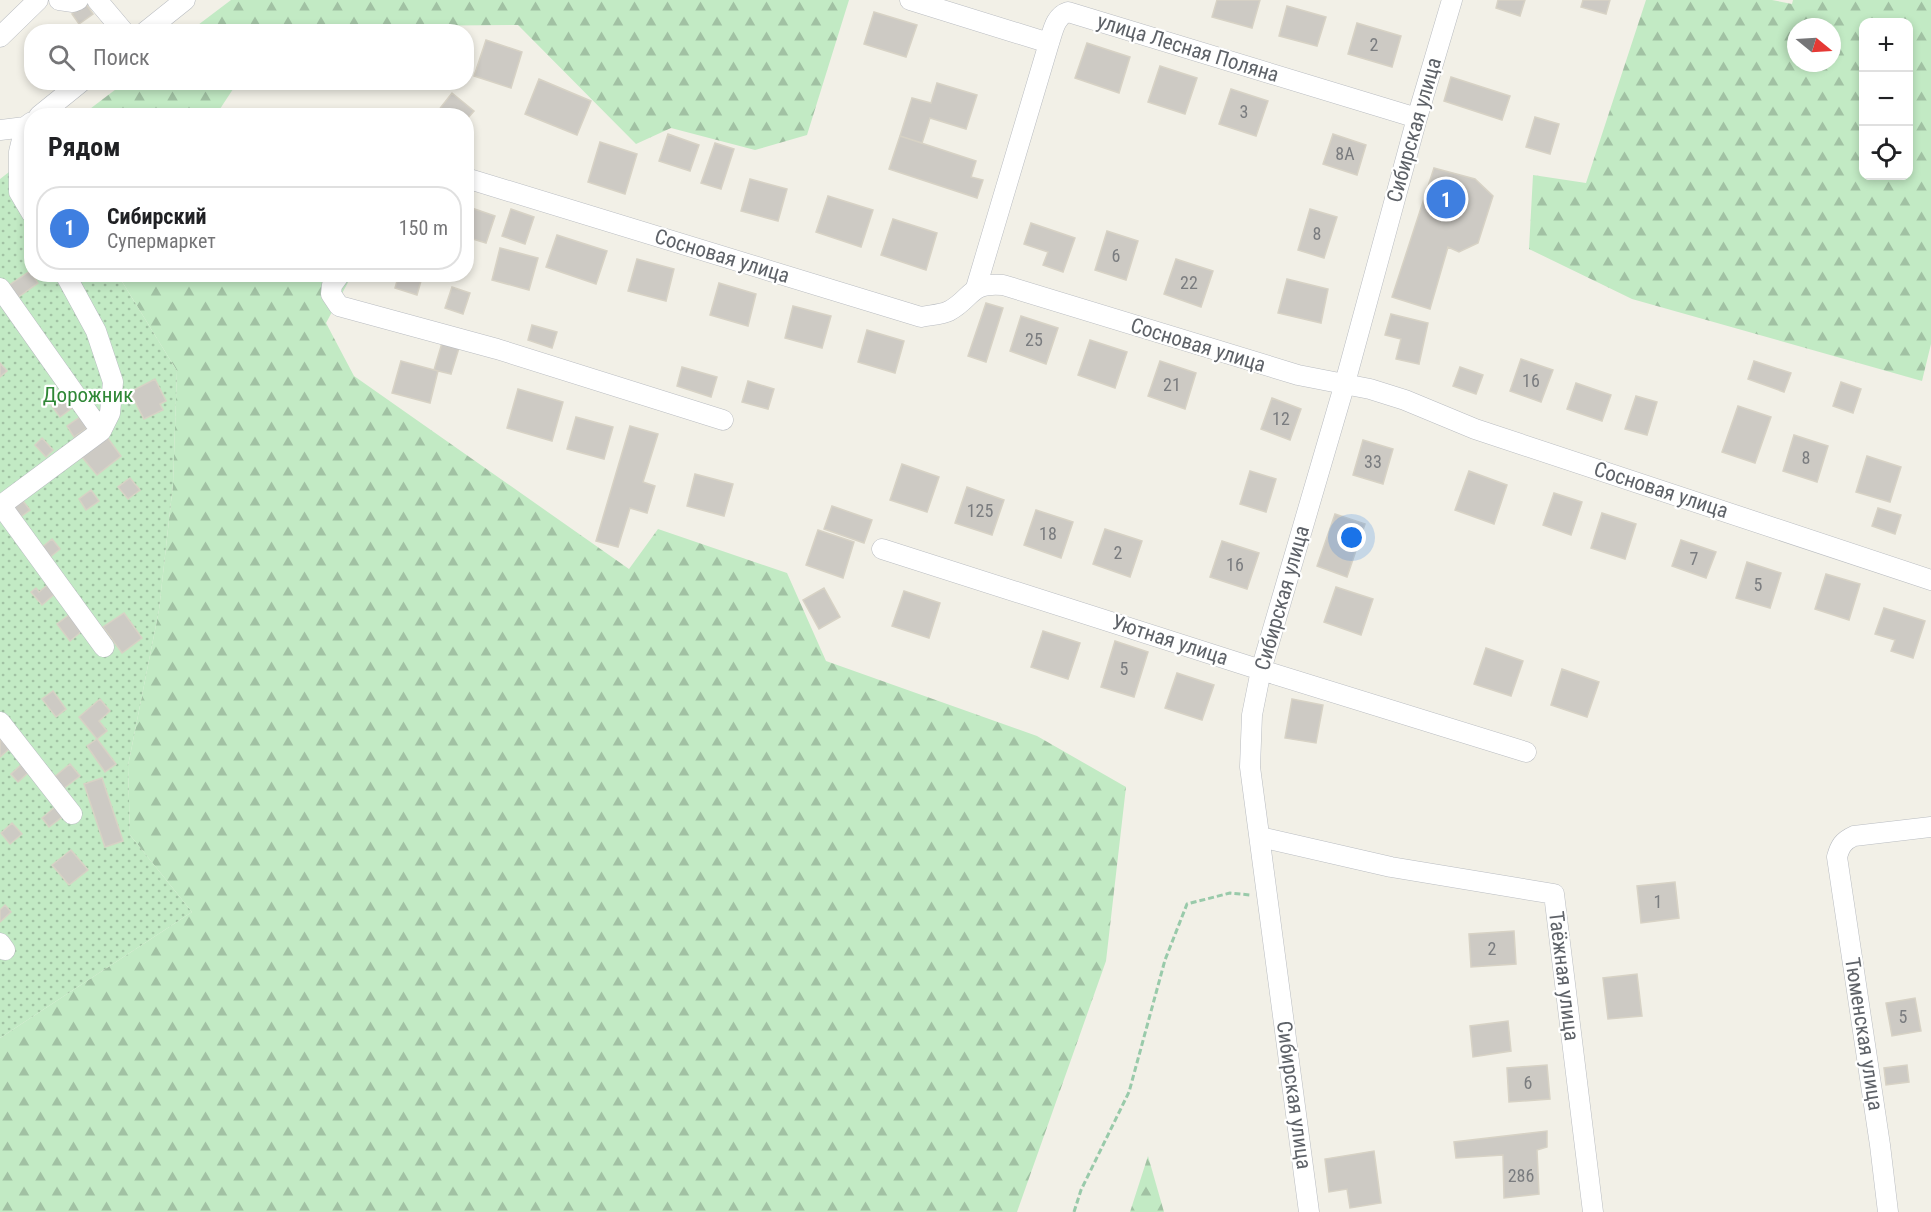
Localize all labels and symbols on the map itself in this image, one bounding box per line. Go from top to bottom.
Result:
street label: улица Лесная Поляна [1094,9,1282,87]
north arrow [1787,18,1841,72]
house number: 2 [1370,34,1379,55]
street label: Сибирская улица [1382,55,1446,205]
house number: 3 [1240,101,1248,122]
house number: 8А [1335,143,1355,164]
pin: 1 [1426,176,1466,222]
house number: 8 [1313,223,1321,244]
street label: Сосновая улица [652,224,792,288]
house number: 6 [1112,245,1120,266]
house number: 22 [1180,272,1198,293]
street label: Сосновая улица [1128,313,1268,377]
house number: 25 [1025,329,1043,350]
house number: 16 [1522,370,1540,391]
house number: 21 [1163,374,1181,395]
park label: Дорожник [43,383,133,407]
house number: 12 [1272,408,1290,429]
house number: 8 [1802,447,1810,468]
house number: 33 [1364,451,1382,472]
street label: Сосновая улица [1591,457,1731,523]
house number: 125 [967,500,993,521]
house number: 18 [1039,523,1057,544]
street label: Сибирская улица [1250,523,1314,673]
your location [1337,523,1366,552]
house number: 2 [1114,542,1123,563]
house number: 7 [1690,548,1699,569]
house number: 16 [1226,554,1244,575]
house number: 5 [1754,574,1763,595]
street label: Уютная улица [1109,610,1231,670]
house number: 5 [1120,658,1129,679]
house number: 1 [1654,891,1662,912]
street label: Таёжная улица [1544,910,1584,1042]
house number: 2 [1488,938,1497,959]
street label: Тюменская улица [1840,956,1888,1112]
house number: 5 [1899,1006,1908,1027]
street label: Сибирская улица [1272,1019,1316,1171]
house number: 6 [1524,1072,1532,1093]
house number: 286 [1508,1165,1534,1186]

